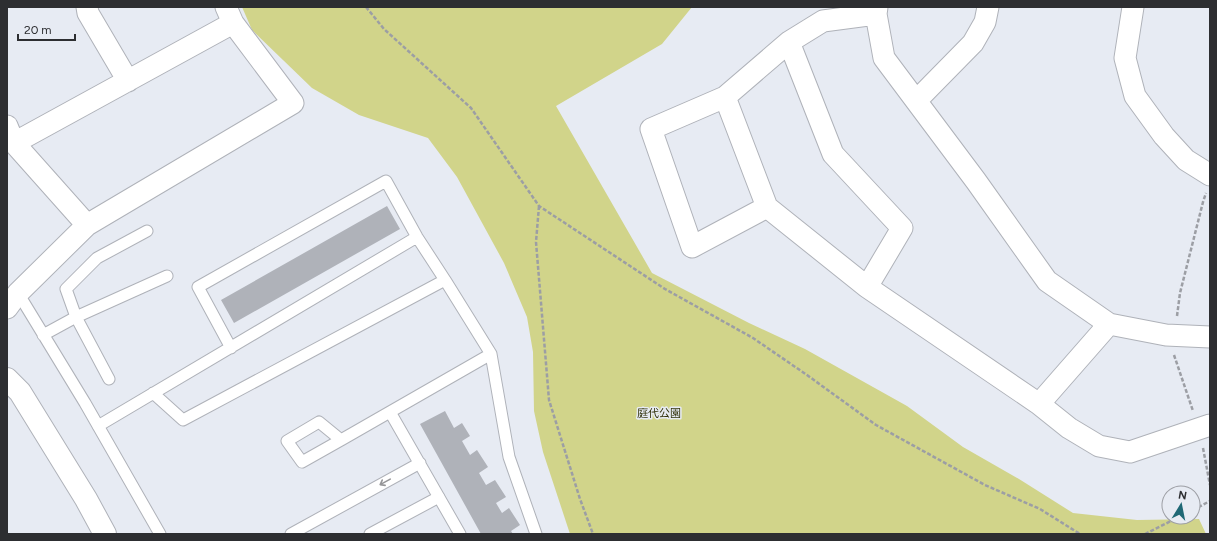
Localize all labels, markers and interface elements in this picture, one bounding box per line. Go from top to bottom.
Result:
scale bar [18,16,75,42]
text: 20 m [24,23,52,37]
park label: 庭代公園 [637,407,681,420]
one-way arrow [380,479,392,486]
north arrow [1161,485,1201,525]
text: N [1177,489,1188,503]

